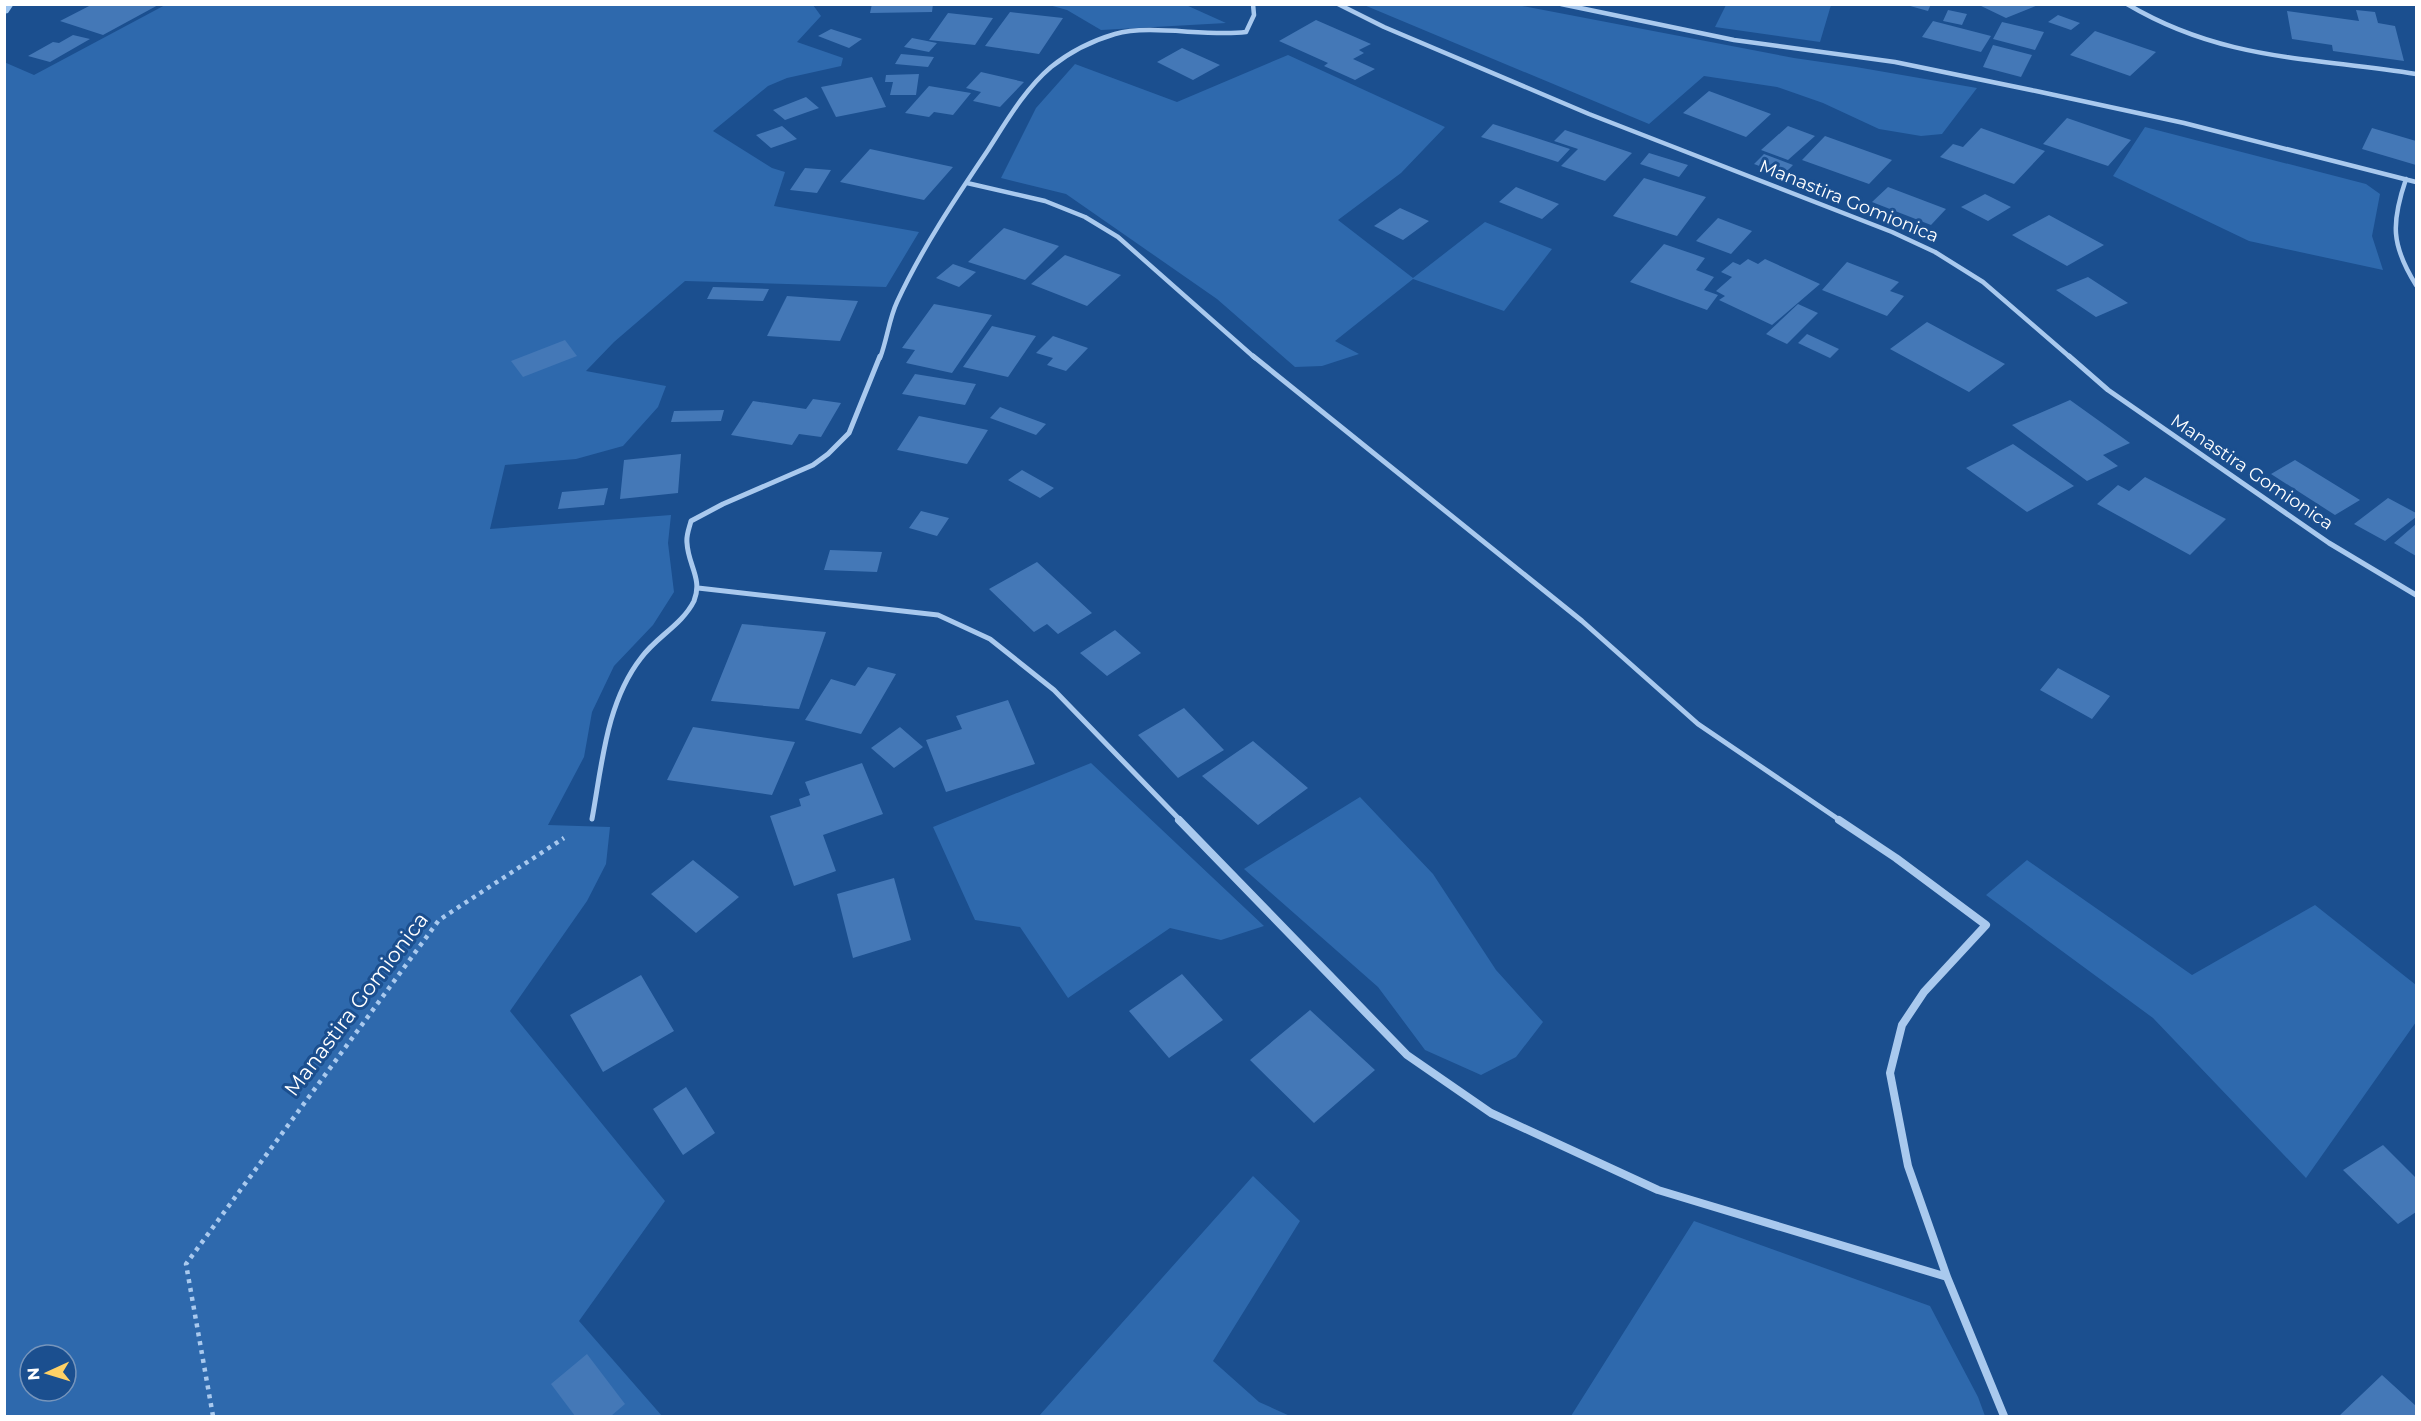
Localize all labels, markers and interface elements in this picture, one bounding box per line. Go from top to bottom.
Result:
street label: Manastira Gomionica [1756,155,1942,247]
street label: Manastira Gomionica [2166,409,2338,535]
street label: Manastira Gomionica [279,907,433,1101]
north arrow [18,1343,78,1403]
text: N [24,1367,43,1381]

